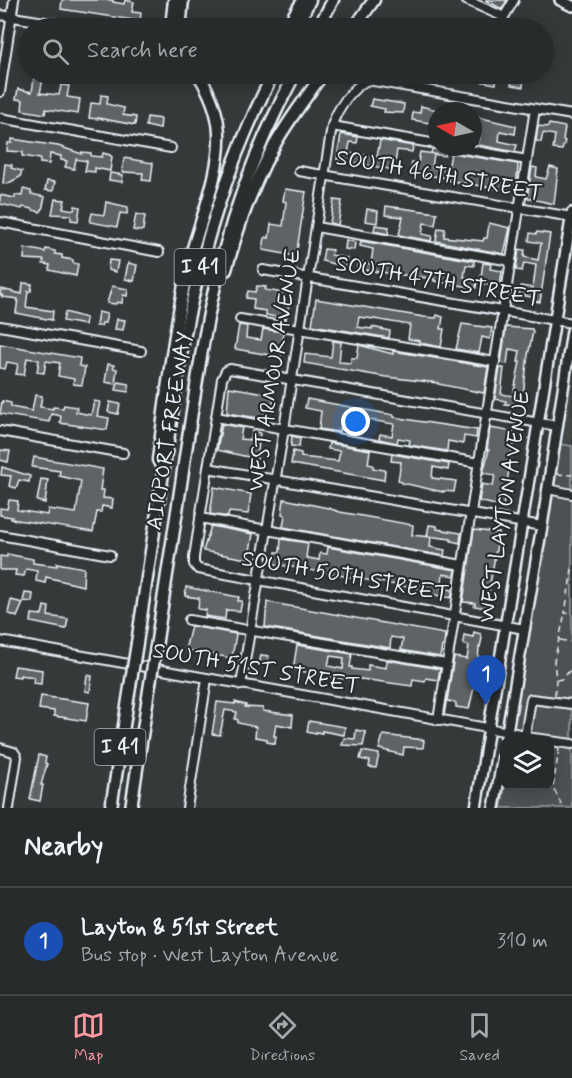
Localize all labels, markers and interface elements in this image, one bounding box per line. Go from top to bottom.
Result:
search box [18,18,554,84]
icon: search [39,35,72,68]
text: Search here [87,37,198,65]
north arrow [428,102,482,156]
street label: SOUTH 46TH STREET [334,144,544,208]
street label: WEST ARMOUR AVENUE [242,247,308,493]
road number: I 41 [174,249,226,285]
street label: SOUTH 47TH STREET [333,250,543,314]
street label: AIRPORT FREEWAY [140,330,200,532]
street label: WEST LAYTON AVENUE [473,389,537,625]
your location [341,407,370,436]
street label: SOUTH 50TH STREET [239,545,451,609]
street label: SOUTH 51ST STREET [150,637,362,701]
pin: 1 [466,656,506,705]
road number: I 41 [94,729,146,765]
map controls [500,736,554,790]
button: layers [500,736,554,790]
text: Nearby [24,830,103,864]
text: Layton & 51st Street [81,914,278,942]
text: 1 [39,928,48,955]
text: 310 m [497,928,548,955]
text: Bus stop · West Layton Avenue [81,942,339,969]
tab: Map [72,1009,105,1066]
tab: Directions [249,1009,315,1066]
tab: Saved [459,1009,500,1066]

